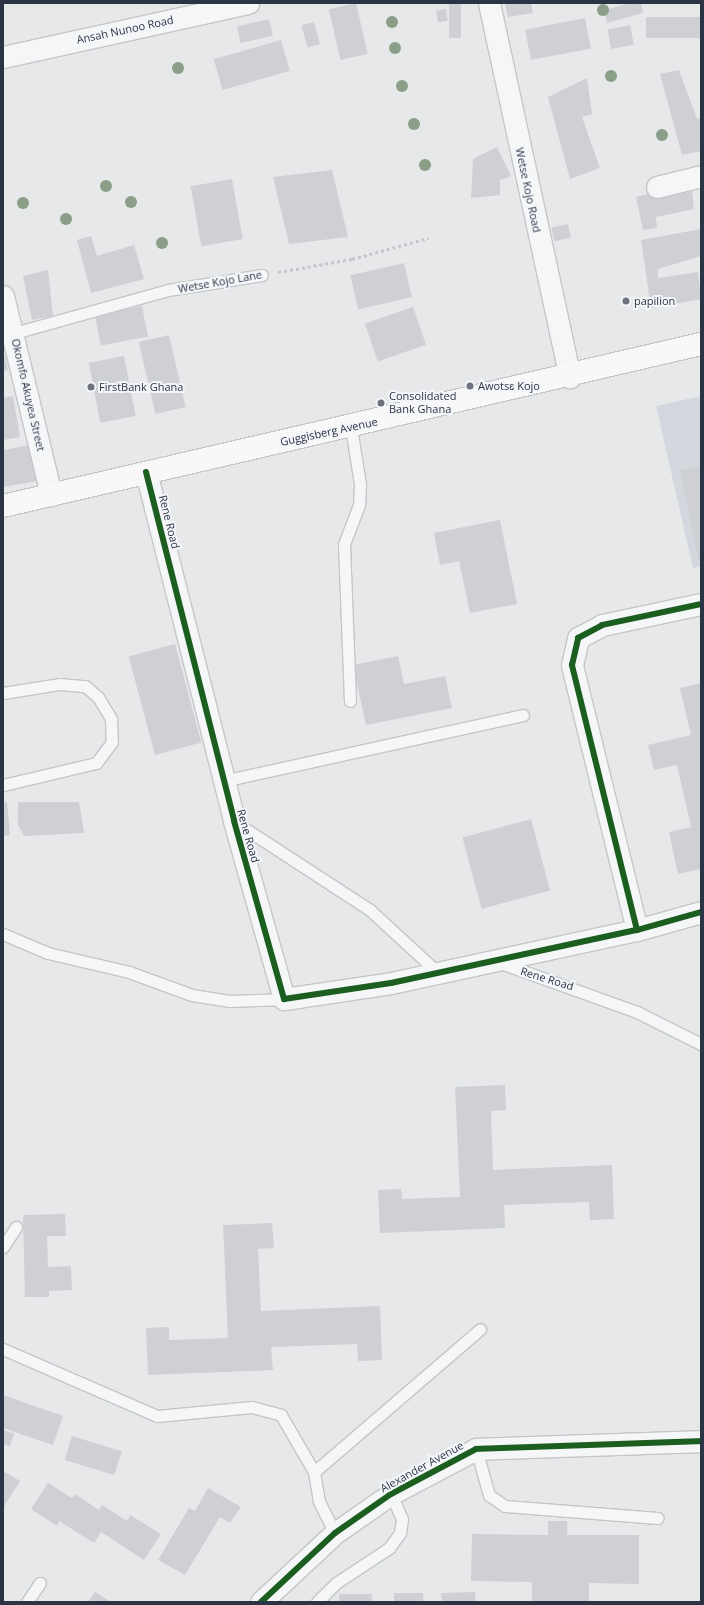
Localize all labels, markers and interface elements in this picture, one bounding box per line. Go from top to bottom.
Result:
street label: Ansah Nunoo Road [75,13,175,47]
street label: Wetse Kojo Road [513,146,543,234]
street label: Wetse Kojo Lane [177,268,263,296]
place label: papilion [634,294,675,308]
marker: papilion [621,296,631,306]
street label: Okomfo Akuyea Street [9,337,47,453]
place label: Awotsɛ Kojo [478,379,540,393]
place label: FirstBank Ghana [99,380,183,394]
marker: Awotsɛ Kojo [465,381,475,391]
marker: FirstBank Ghana [86,382,96,392]
place label: Consolidated Bank Ghana [389,390,456,416]
marker: Consolidated Bank Ghana [376,398,386,408]
street label: Guggisberg Avenue [279,415,379,449]
street label: Rene Road [156,494,182,550]
street label: Rene Road [234,808,262,864]
street label: Rene Road [519,965,575,993]
street label: Alexander Avenue [378,1439,466,1495]

